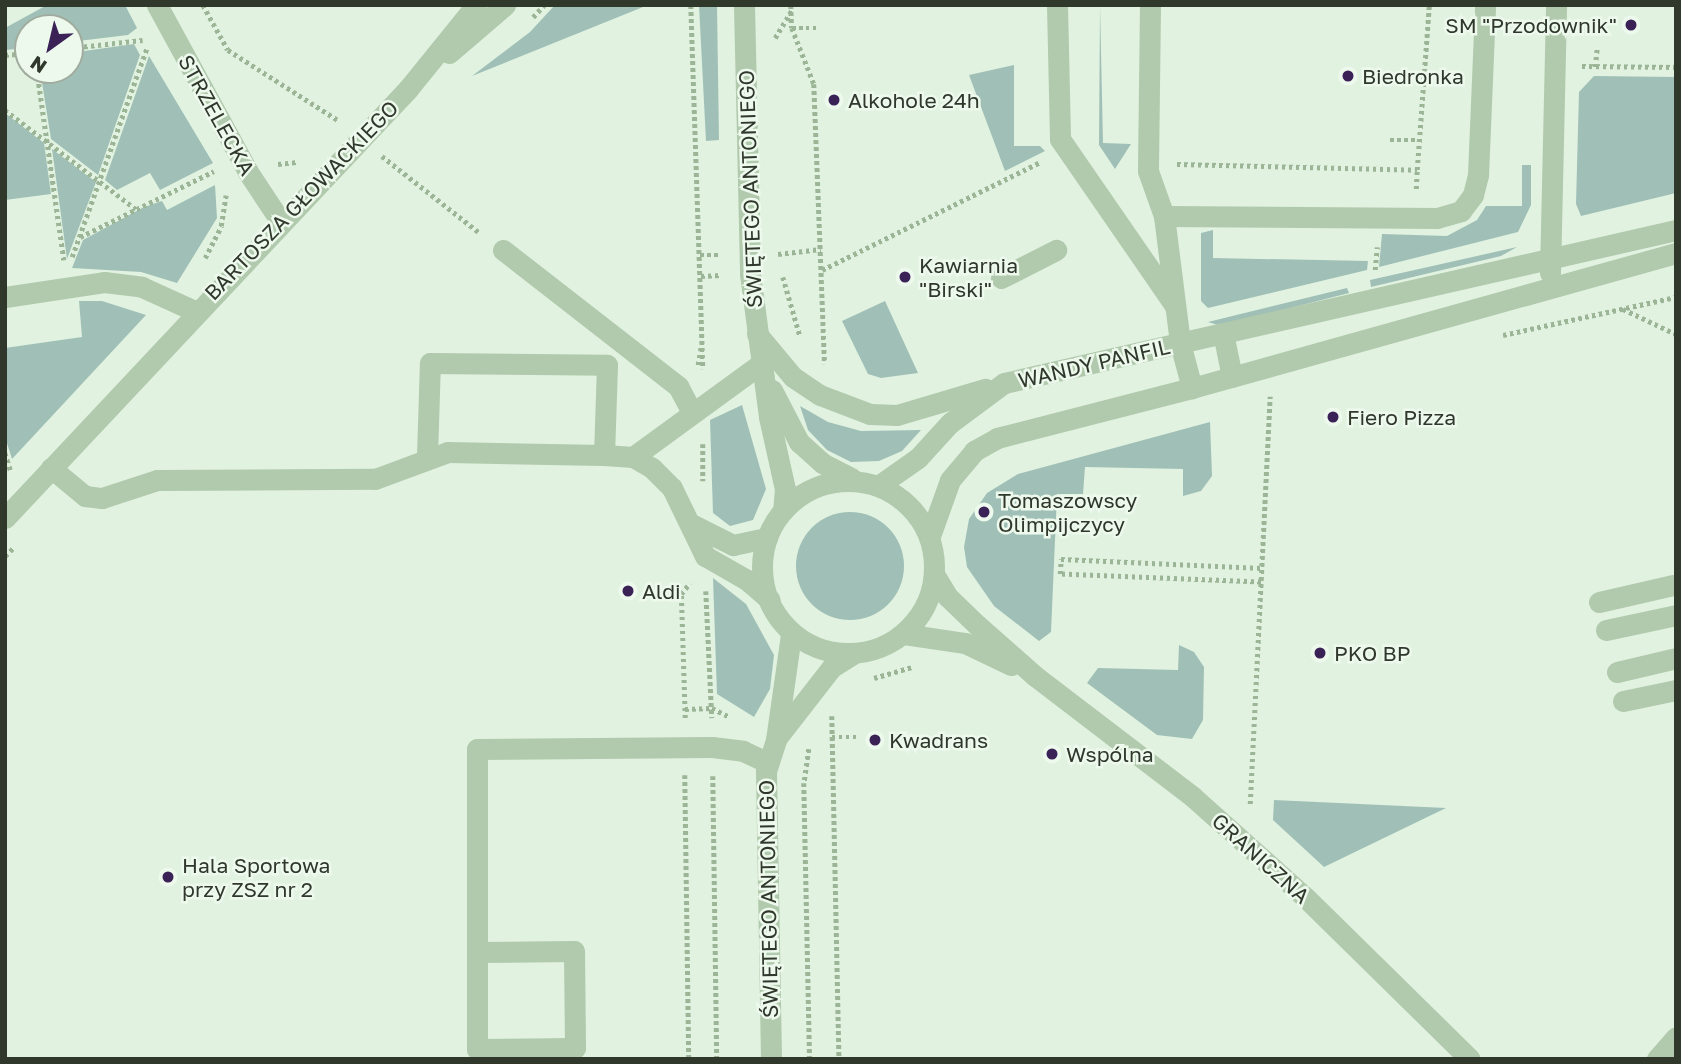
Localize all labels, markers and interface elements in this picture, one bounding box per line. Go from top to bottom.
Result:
place label: SM "Przodownik" [1445,12,1617,38]
north arrow [14,14,84,84]
marker: SM "Przodownik" [1623,17,1639,33]
street label: STRZELECKA [174,50,260,180]
text: N [26,52,51,79]
place label: Biedronka [1362,63,1464,89]
marker: Biedronka [1340,68,1356,84]
street label: ŚWIĘTEGO ANTONIEGO [733,70,767,308]
place label: Alkohole 24h [848,87,980,113]
marker: Alkohole 24h [826,92,842,108]
street label: BARTOSZA GŁOWACKIEGO [199,95,403,305]
place label: Kawiarnia "Birski" [919,252,1018,302]
marker: Kawiarnia "Birski" [897,269,913,285]
street label: WANDY PANFIL [1016,333,1172,393]
place label: Fiero Pizza [1347,404,1456,430]
marker: Fiero Pizza [1325,409,1341,425]
place label: Tomaszowscy Olimpijczycy [998,487,1137,537]
marker: Tomaszowscy Olimpijczycy [976,504,992,520]
place label: Aldi [642,578,681,604]
marker: Aldi [620,583,636,599]
place label: PKO BP [1334,640,1410,666]
marker: PKO BP [1312,645,1328,661]
place label: Kwadrans [889,727,988,753]
marker: Kwadrans [867,732,883,748]
place label: Wspólna [1066,741,1154,767]
marker: Wspólna [1044,746,1060,762]
street label: ŚWIĘTEGO ANTONIEGO [753,780,783,1018]
street label: GRANICZNA [1207,808,1315,908]
place label: Hala Sportowa przy ZSZ nr 2 [182,852,330,902]
marker: Hala Sportowa przy ZSZ nr 2 [160,869,176,885]

